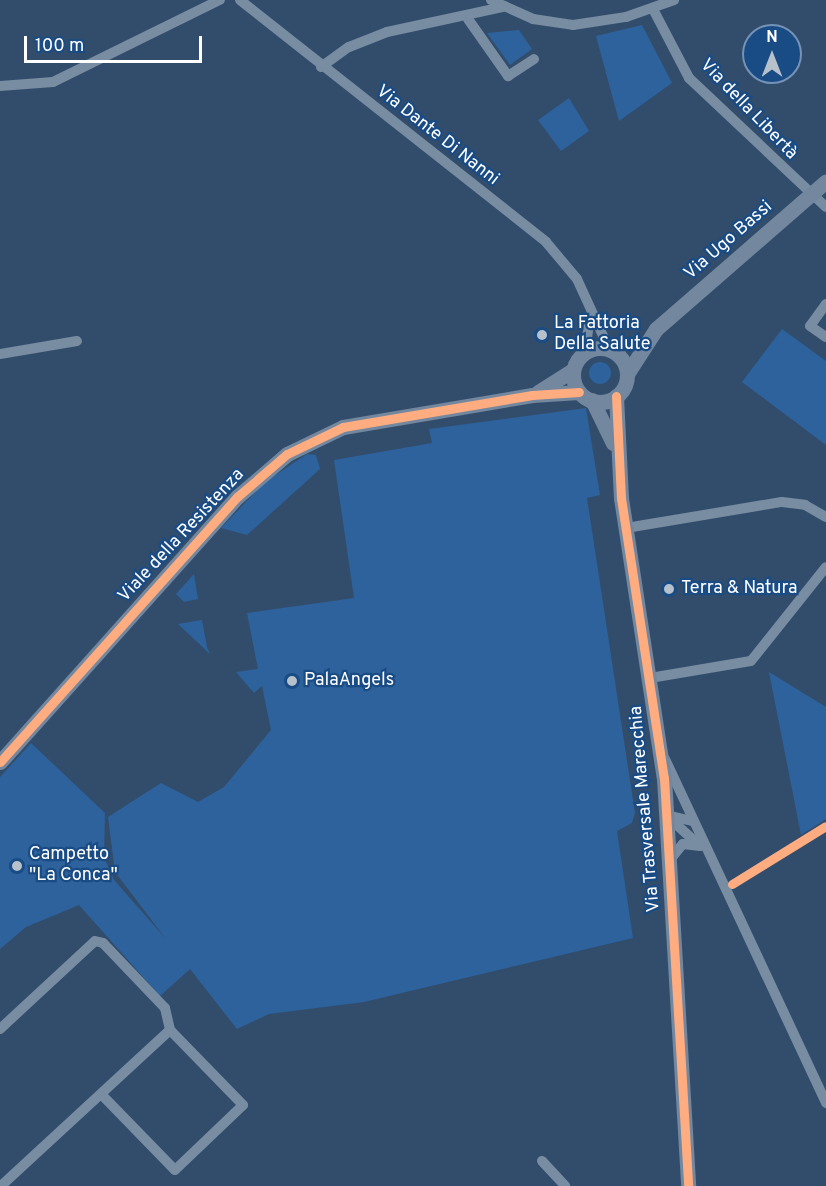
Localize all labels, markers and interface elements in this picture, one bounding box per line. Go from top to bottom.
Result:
scale bar [27,24,206,62]
north arrow [742,24,802,84]
text: N [766,28,778,48]
text: 100 m [35,35,84,58]
street label: Via della Libertà [695,55,801,165]
street label: Via Dante Di Nanni [371,81,503,191]
street label: Via Ugo Bassi [681,197,777,285]
place label: La Fattoria Della Salute [554,314,650,356]
marker: La Fattoria Della Salute [535,328,549,342]
street label: Viale della Resistenza [114,465,250,607]
place label: Terra & Natura [681,578,798,600]
marker: Terra & Natura [662,582,676,596]
place label: PalaAngels [304,670,394,692]
marker: PalaAngels [285,674,299,688]
street label: Via Trasversale Marecchia [626,705,666,913]
place label: Campetto "La Conca" [29,845,118,888]
marker: Campetto "La Conca" [10,859,24,873]

